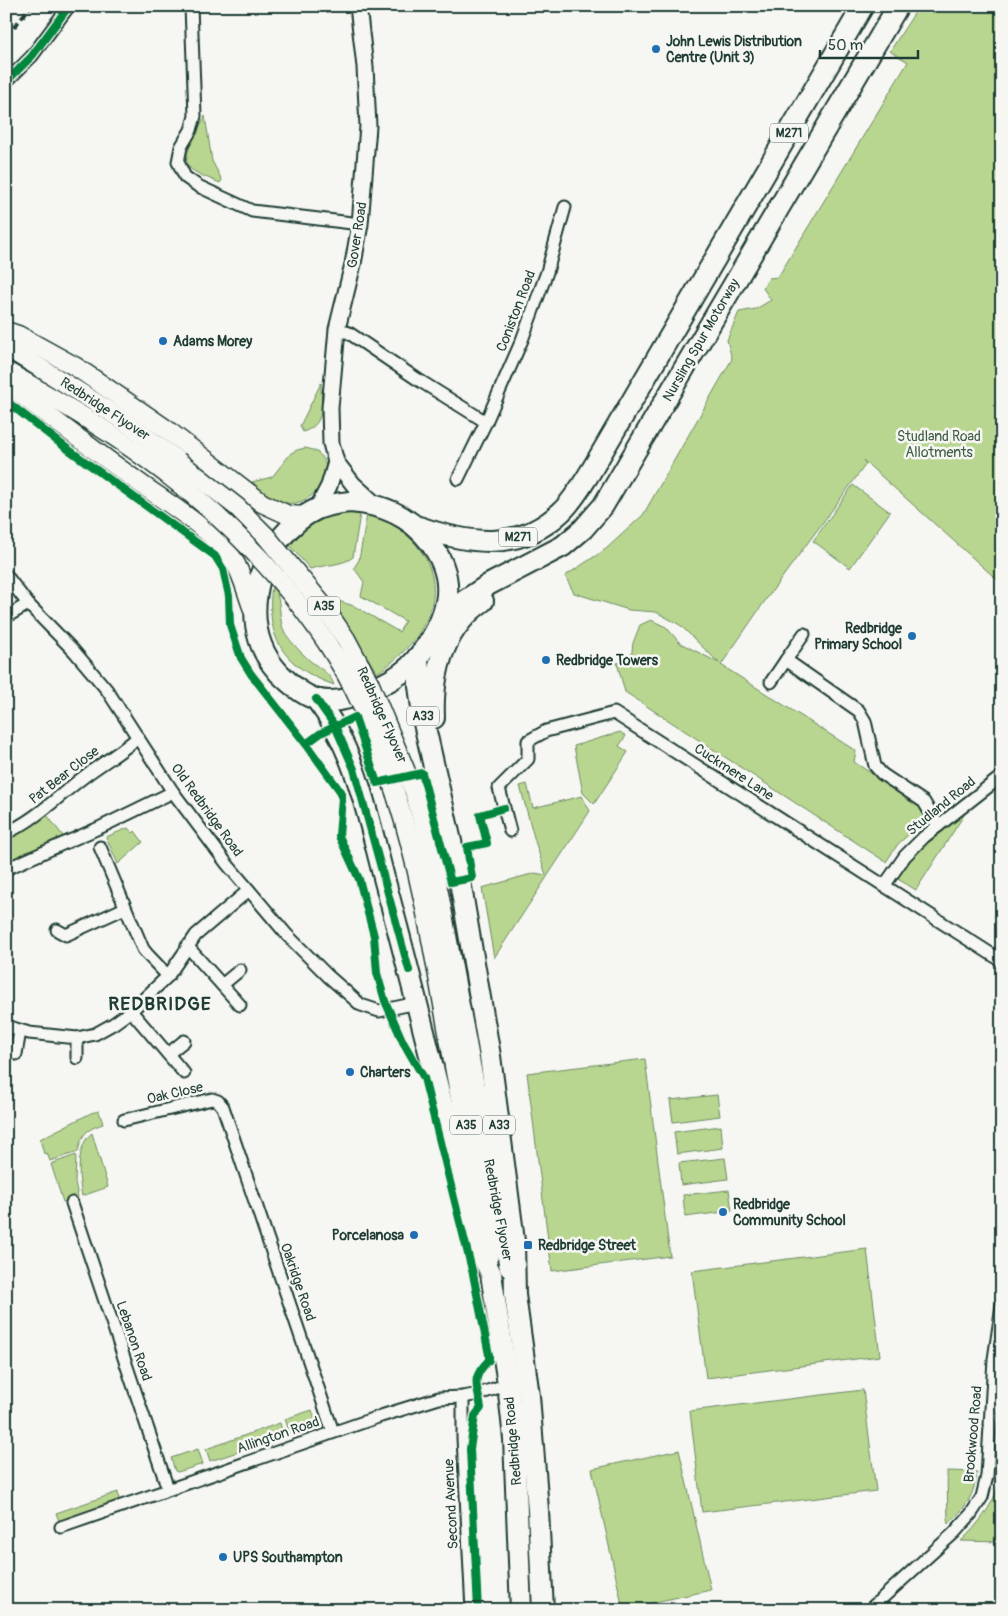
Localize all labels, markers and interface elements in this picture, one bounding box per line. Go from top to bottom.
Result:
scale bar [820,28,918,60]
place label: John Lewis Distribution Centre (Unit 3) [666,33,802,66]
text: 50 m [828,36,863,55]
marker: John Lewis Distribution Centre (Unit 3) [650,43,662,55]
road number: M271 [770,124,808,142]
street label: Gover Road [343,200,371,269]
street label: Coniston Road [493,268,539,354]
street label: Nursling Spur Motorway [659,276,743,404]
place label: Adams Morey [173,333,252,350]
marker: Adams Morey [157,335,169,347]
street label: Redbridge Flyover [57,374,153,444]
park label: Studland Road Allotments [897,428,981,461]
road number: M271 [499,528,537,546]
road number: A35 [308,596,340,616]
place label: Redbridge Primary School [814,620,903,653]
marker: Redbridge Primary School [906,630,918,642]
place label: Redbridge Towers [556,652,659,669]
marker: Redbridge Towers [540,654,552,666]
street label: Redbridge Flyover [353,664,411,766]
road number: A33 [407,706,439,726]
street label: Cuckmere Lane [691,740,777,804]
street label: Pat Bear Close [26,742,102,808]
street label: Old Redbridge Road [167,760,247,860]
street label: Studland Road [903,773,979,839]
district label: REDBRIDGE [108,992,212,1016]
place label: Charters [360,1064,411,1081]
marker: Charters [344,1066,356,1078]
street label: Oak Close [145,1078,205,1108]
road number: A35 [450,1116,482,1134]
road number: A33 [483,1116,515,1134]
street label: Redbridge Flyover [480,1158,516,1262]
place label: Redbridge Community School [733,1196,846,1229]
marker: Redbridge Community School [717,1206,729,1218]
place label: Porcelanosa [332,1227,404,1244]
marker: Porcelanosa [408,1229,420,1241]
place label: Redbridge Street [538,1237,636,1254]
marker: Redbridge Street [522,1239,534,1251]
street label: Oakridge Road [277,1241,319,1323]
street label: Lebanon Road [112,1299,156,1383]
street label: Brookwood Road [960,1385,986,1483]
street label: Redbridge Road [501,1396,525,1486]
street label: Allington Road [235,1413,322,1457]
street label: Second Avenue [440,1458,462,1550]
place label: UPS Southampton [233,1549,343,1566]
marker: UPS Southampton [217,1551,229,1563]

